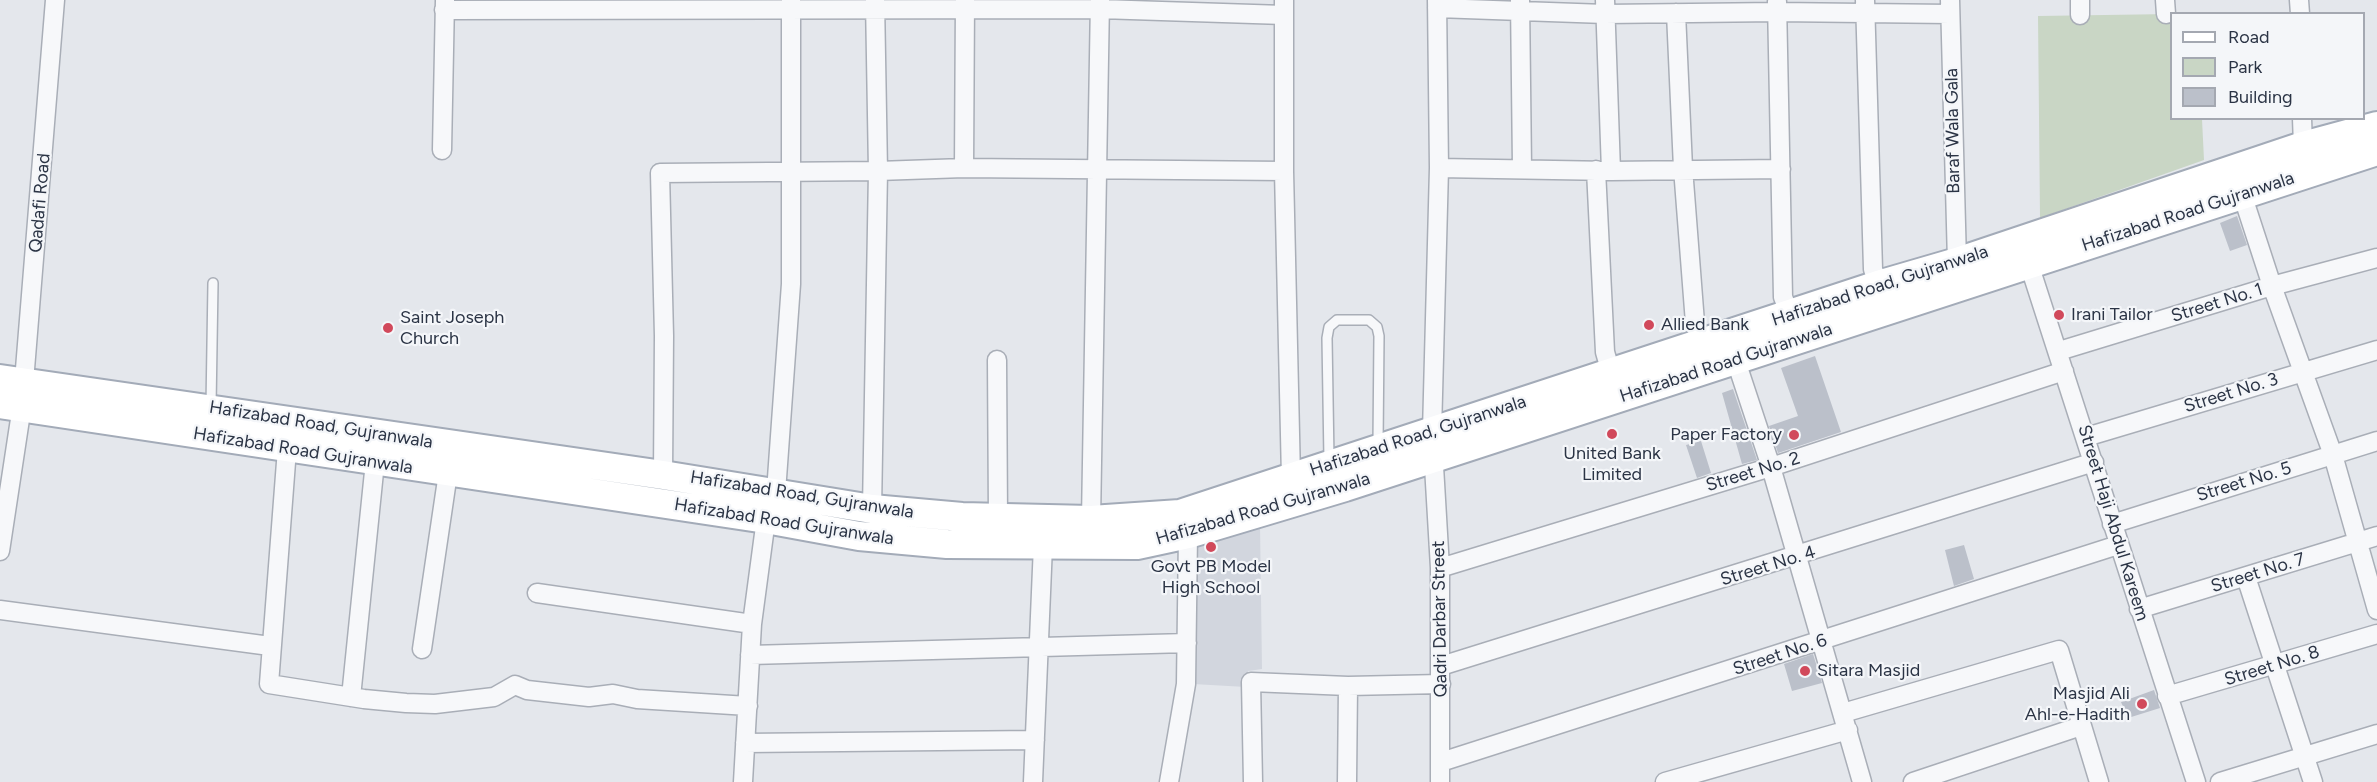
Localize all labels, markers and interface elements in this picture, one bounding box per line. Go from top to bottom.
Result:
legend [2170,12,2365,120]
text: Road [2228,26,2269,48]
text: Park [2228,56,2262,78]
street label: Baraf Wala Gala [1941,68,1965,194]
text: Building [2228,86,2293,108]
street label: Qadafi Road [25,152,55,254]
street label: Hafizabad Road Gujranwala [2079,167,2297,257]
street label: Hafizabad Road, Gujranwala [1769,241,1991,331]
street label: Street No. 1 [2168,279,2266,327]
place label: Irani Tailor [2071,304,2152,326]
place label: Saint Joseph Church [400,307,504,350]
marker: Irani Tailor [2052,308,2066,322]
place label: Allied Bank [1661,314,1749,336]
street label: Hafizabad Road Gujranwala [1617,318,1835,408]
marker: Allied Bank [1642,318,1656,332]
marker: Saint Joseph Church [381,321,395,335]
street label: Street No. 3 [2181,368,2281,418]
street label: Hafizabad Road, Gujranwala [1307,391,1529,481]
street label: Hafizabad Road, Gujranwala [208,397,434,453]
street label: Street Haji Abdul Kareem [2073,422,2153,624]
street label: Hafizabad Road Gujranwala [192,423,414,479]
place label: Paper Factory [1670,424,1782,446]
marker: United Bank Limited [1605,427,1619,441]
marker: Paper Factory [1787,428,1801,442]
place label: United Bank Limited [1563,443,1661,486]
street label: Street No. 2 [1703,447,1803,497]
street label: Street No. 5 [2194,457,2294,507]
street label: Hafizabad Road, Gujranwala [689,467,915,523]
street label: Hafizabad Road Gujranwala [1153,468,1373,550]
street label: Hafizabad Road Gujranwala [673,494,895,550]
marker: Govt PB Model High School [1204,540,1218,554]
street label: Qadri Darbar Street [1428,540,1452,698]
street label: Street No. 4 [1718,541,1818,591]
street label: Street No. 7 [2208,548,2308,598]
place label: Govt PB Model High School [1151,556,1271,598]
street label: Street No. 6 [1730,630,1830,680]
street label: Street No. 8 [2222,641,2322,691]
place label: Sitara Masjid [1817,660,1920,682]
marker: Sitara Masjid [1798,664,1812,678]
place label: Masjid Ali Ahl-e-Hadith [2025,683,2130,726]
marker: Masjid Ali Ahl-e-Hadith [2135,697,2149,711]

